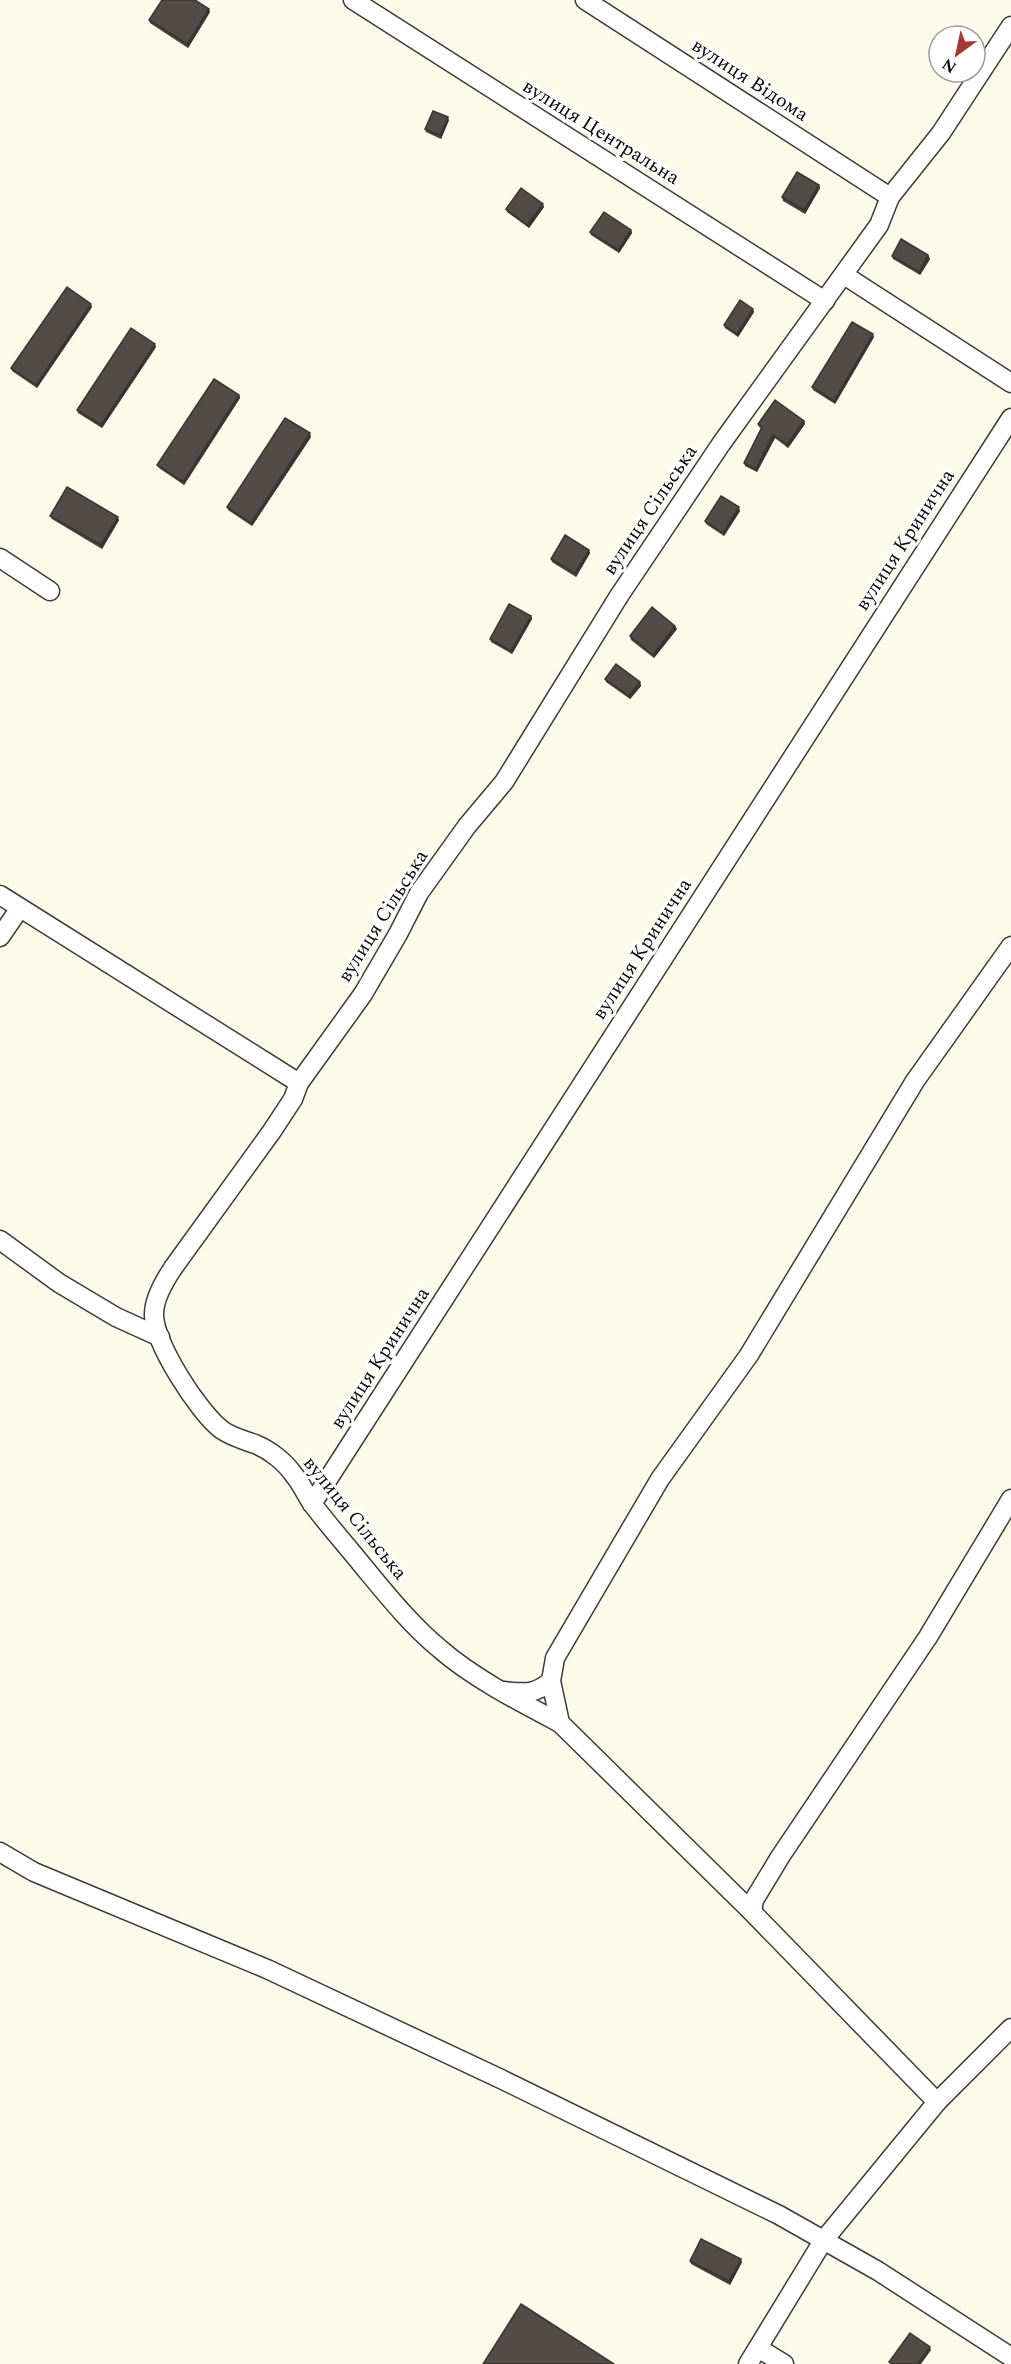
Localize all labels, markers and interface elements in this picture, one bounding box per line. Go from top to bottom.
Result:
north arrow [927,24,987,84]
street label: вулиця Відома [685,31,815,129]
text: N [937,52,961,79]
street label: вулиця Центральна [516,71,686,193]
street label: вулиця Сільська [595,439,705,581]
street label: вулиця Кринична [848,463,962,617]
street label: вулиця Сільська [330,844,436,988]
street label: вулиця Кринична [585,872,699,1026]
street label: вулиця Кринична [323,1281,437,1435]
street label: вулиця Сільська [296,1450,415,1587]

